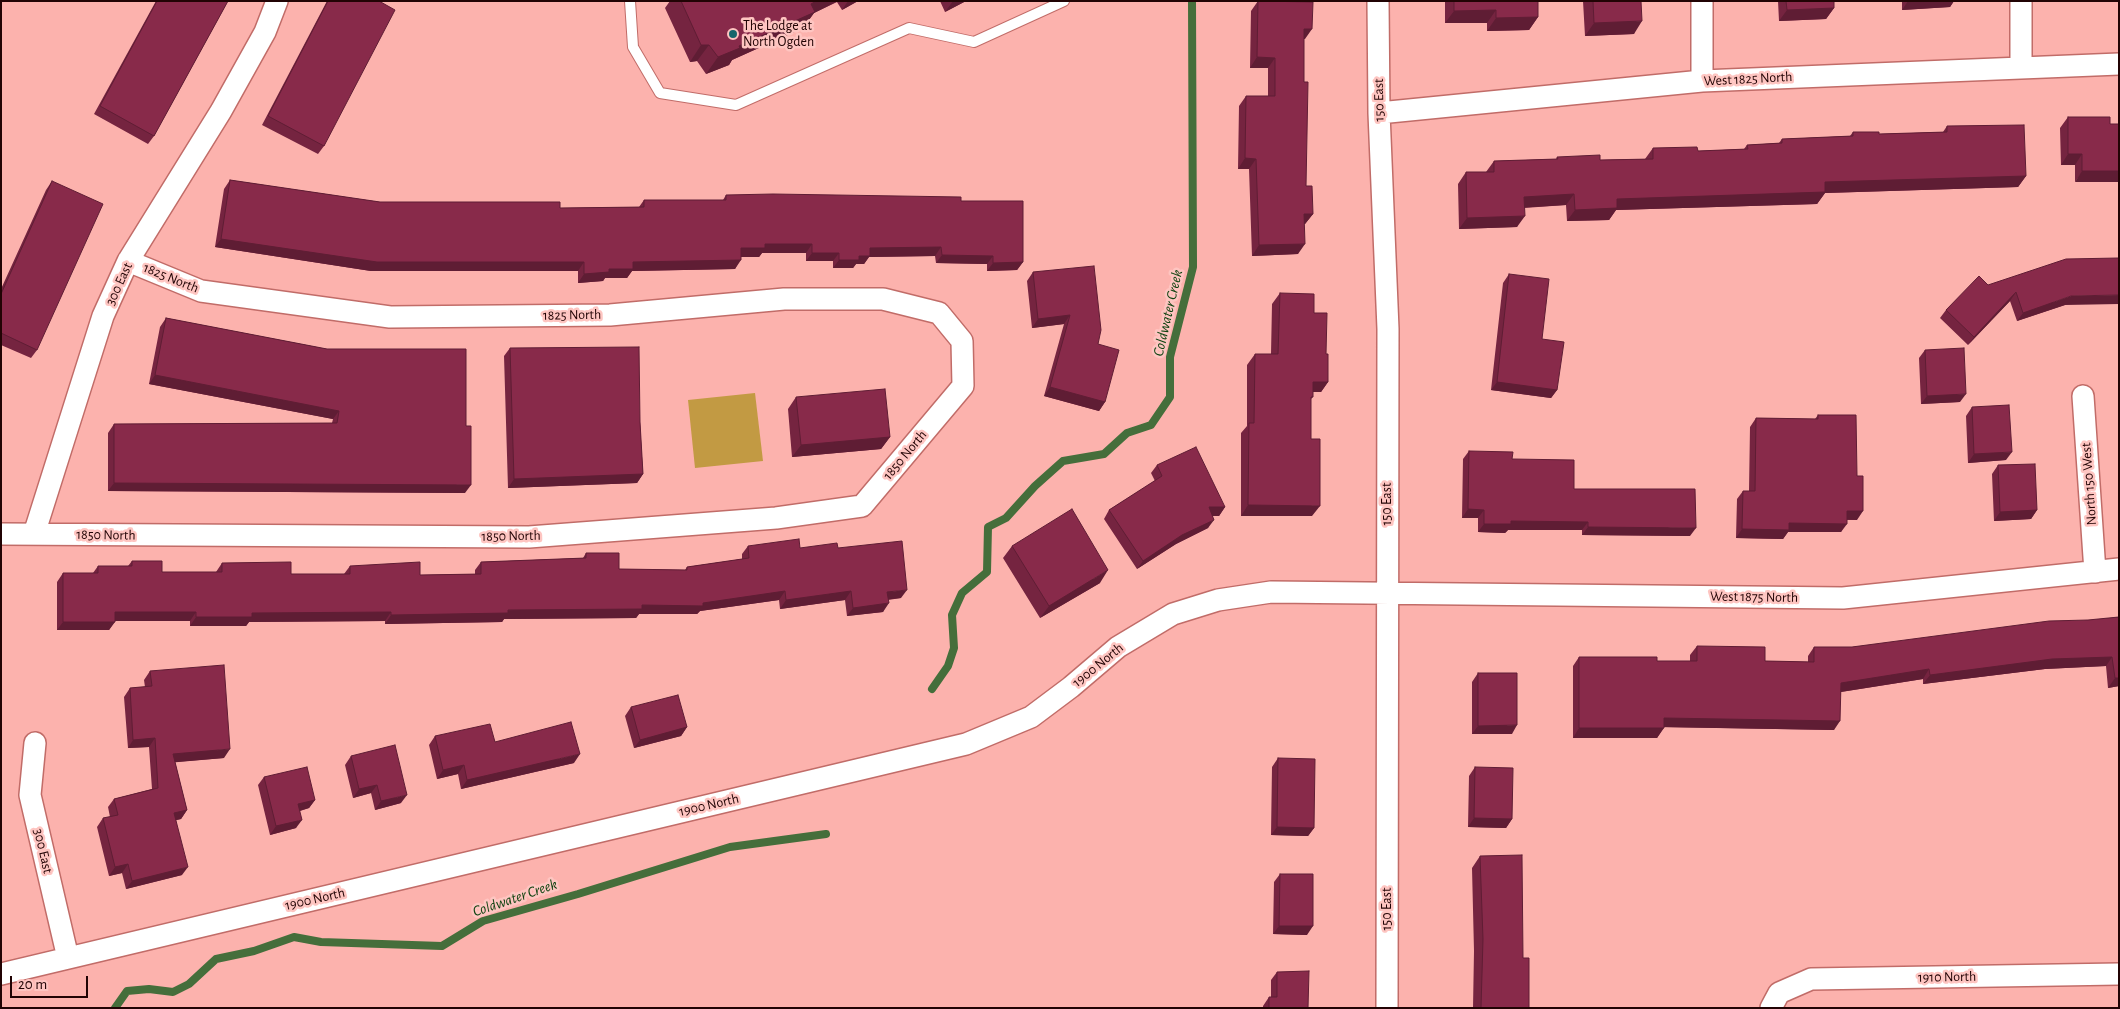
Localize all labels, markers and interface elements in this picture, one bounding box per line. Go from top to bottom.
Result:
place label: The Lodge at North Ogden [743,18,814,50]
marker: The Lodge at North Ogden [727,28,739,40]
street label: West 1825 North [1703,68,1793,90]
street label: 150 East [1370,78,1388,122]
street label: 1825 North [141,259,201,297]
street label: 300 East [102,260,136,308]
water label: Coldwater Creek [1149,268,1187,358]
street label: 1825 North [543,306,601,324]
street label: 1850 North [880,427,930,483]
street label: North 150 West [2078,442,2100,526]
street label: 150 East [1379,483,1395,525]
street label: 1850 North [76,526,136,544]
street label: 1850 North [481,527,541,545]
street label: West 1875 North [1710,588,1798,606]
street label: 1900 North [1069,639,1127,691]
street label: 1900 North [678,790,740,820]
street label: 300 East [30,827,56,875]
water label: Coldwater Creek [470,875,560,921]
street label: 1900 North [284,884,346,914]
street label: 150 East [1379,888,1395,930]
scale bar [12,966,90,998]
street label: 1910 North [1918,968,1976,986]
text: 20 m [18,977,47,992]

